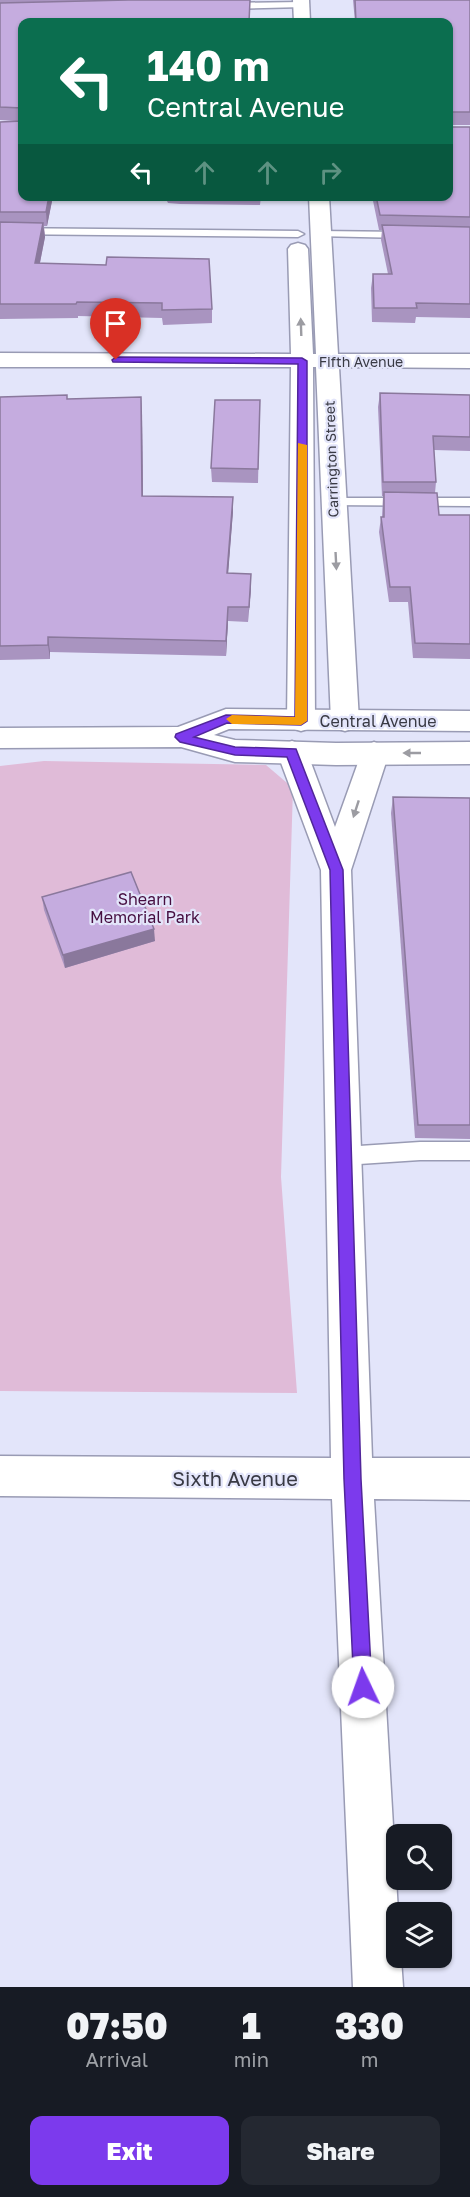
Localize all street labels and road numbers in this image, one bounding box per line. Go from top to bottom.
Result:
street label: Fifth Avenue [319,353,403,370]
street label: Carrington Street [320,400,342,518]
street label: Central Avenue [320,711,436,731]
street label: Sixth Avenue [172,1466,298,1490]

